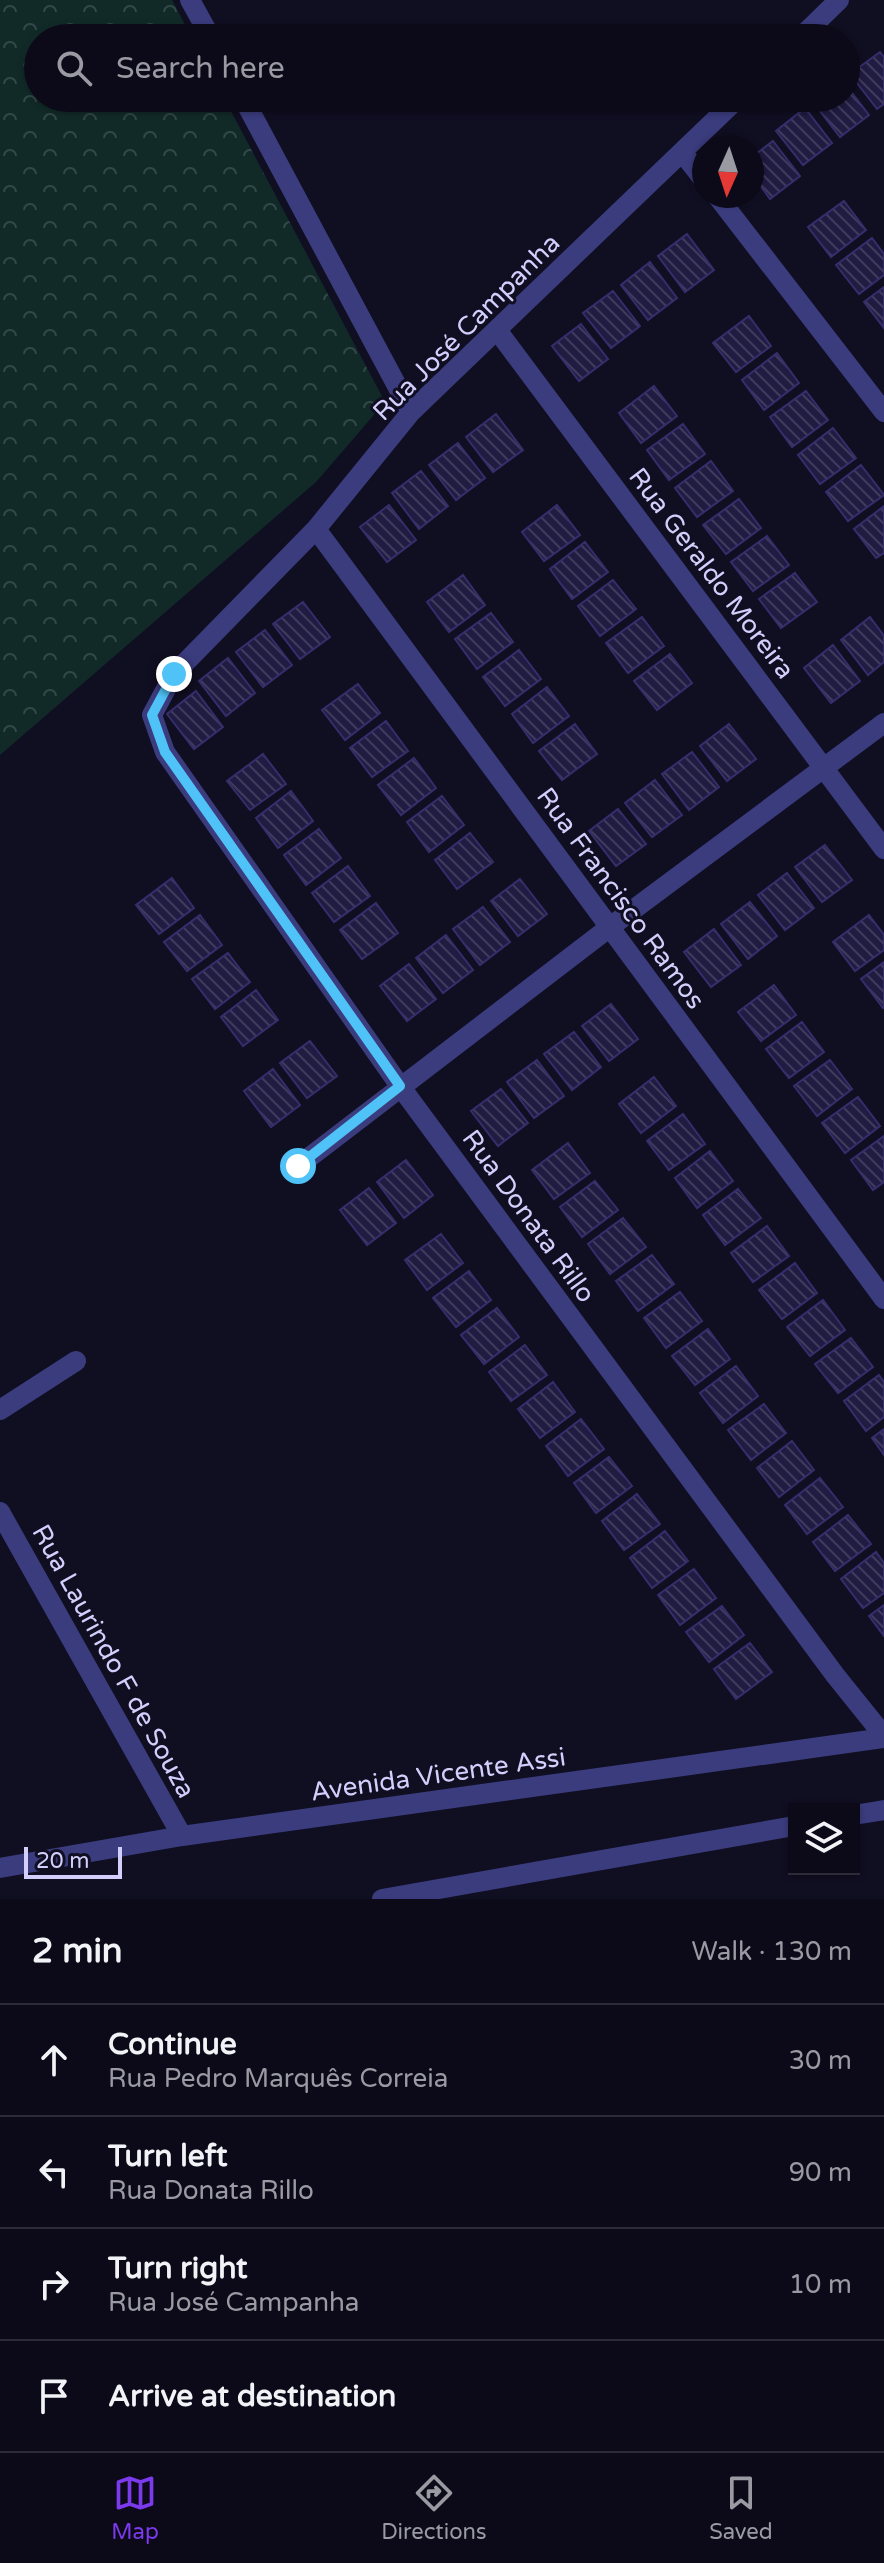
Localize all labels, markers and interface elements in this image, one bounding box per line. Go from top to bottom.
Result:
search box [24,24,860,112]
icon: search [52,46,96,90]
text: Search here [116,50,285,87]
north arrow [692,136,764,208]
street label: Rua José Campanha [366,227,566,427]
street label: Rua Geraldo Moreira [622,462,801,685]
route end [156,656,192,692]
street label: Rua Francisco Ramos [530,782,711,1015]
street label: Rua Donata Rillo [456,1124,602,1309]
route start [280,1148,316,1184]
street label: Rua Laurindo F de Souza [25,1519,202,1803]
street label: Avenida Vicente Assi [309,1741,568,1808]
map controls [788,1803,860,1875]
button: layers [788,1803,860,1875]
scale bar [24,1843,122,1879]
text: 20 m [36,1848,90,1874]
text: 2 min [32,1931,123,1972]
text: Walk · 130 m [692,1936,852,1967]
text: Continue [108,2026,237,2063]
icon: ahead [32,2038,76,2082]
text: 30 m [789,2045,852,2076]
text: Rua Pedro Marquês Correia [108,2063,448,2094]
text: Turn left [108,2138,227,2175]
icon: left [32,2150,76,2194]
text: 90 m [789,2157,852,2188]
text: Rua Donata Rillo [108,2175,314,2206]
text: Turn right [108,2250,248,2287]
icon: right [32,2262,76,2306]
text: 10 m [789,2269,852,2300]
text: Rua José Campanha [108,2287,359,2318]
icon: arrive [32,2374,76,2418]
text: Arrive at destination [108,2378,396,2415]
tab: Map [111,2471,159,2545]
tab: Directions [381,2471,487,2545]
tab: Saved [709,2471,773,2545]

